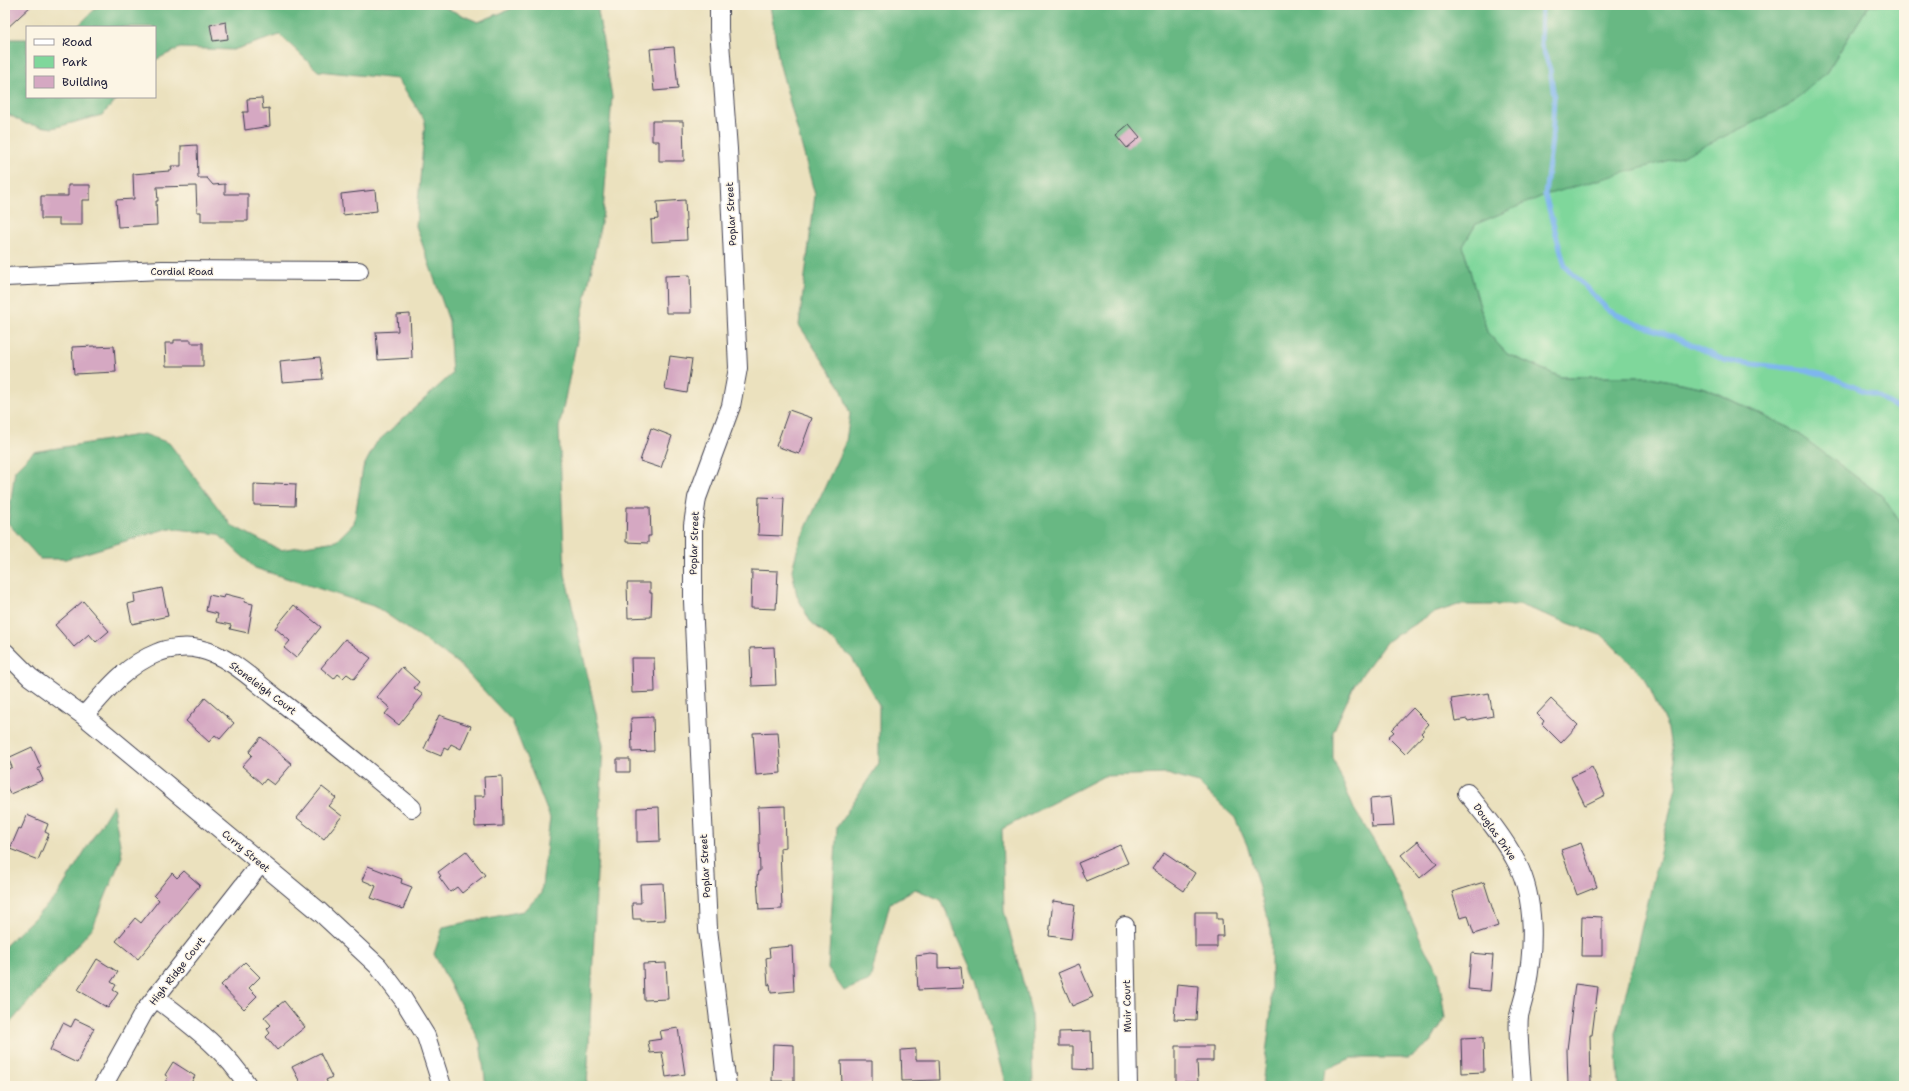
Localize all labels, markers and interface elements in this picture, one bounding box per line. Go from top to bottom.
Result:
legend [26,26,156,98]
text: Road [62,34,93,50]
text: Park [62,54,88,70]
text: Building [62,74,108,90]
street label: Poplar Street [723,182,739,246]
street label: Cordial Road [151,265,214,278]
street label: Poplar Street [686,511,702,575]
street label: Stoneleigh Court [227,659,299,717]
street label: Douglas Drive [1471,801,1520,863]
street label: Curry Street [219,827,273,875]
street label: Poplar Street [697,834,713,898]
street label: High Ridge Court [146,934,208,1008]
street label: Muir Court [1120,980,1134,1032]

